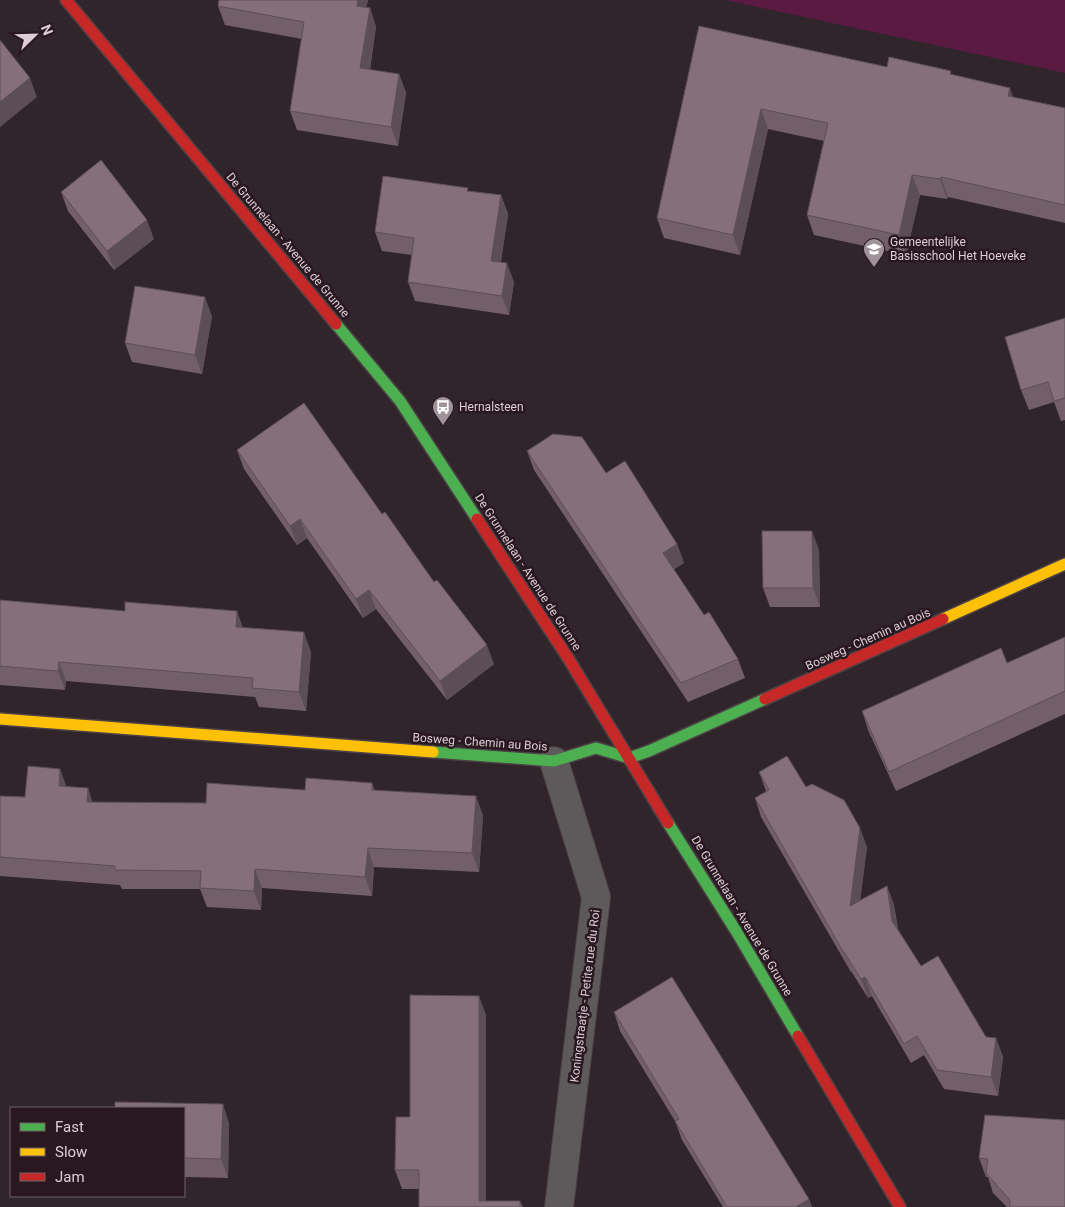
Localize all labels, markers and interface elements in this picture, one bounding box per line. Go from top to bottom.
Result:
north arrow [10,10,60,60]
text: N [38,22,56,38]
street label: De Grunnelaan - Avenue de Grunne [223,170,353,320]
place label: Gemeentelijke Basisschool Het Hoeveke [890,235,1026,263]
school or university icon: Gemeentelijke Basisschool Het Hoeveke [862,237,886,268]
bus stop icon: Hernalsteen [431,395,455,426]
place label: Hernalsteen [459,400,524,414]
street label: De Grunnelaan - Avenue de Grunne [472,491,584,653]
street label: Bosweg - Chemin au Bois [803,605,933,673]
street label: Bosweg - Chemin au Bois [412,730,548,754]
street label: De Grunnelaan - Avenue de Grunne [689,833,795,999]
street label: Koningstraatje - Petite rue du Roi [567,909,603,1083]
legend [10,1107,185,1197]
text: Fast [55,1118,84,1136]
text: Slow [55,1143,87,1161]
text: Jam [55,1168,85,1186]

